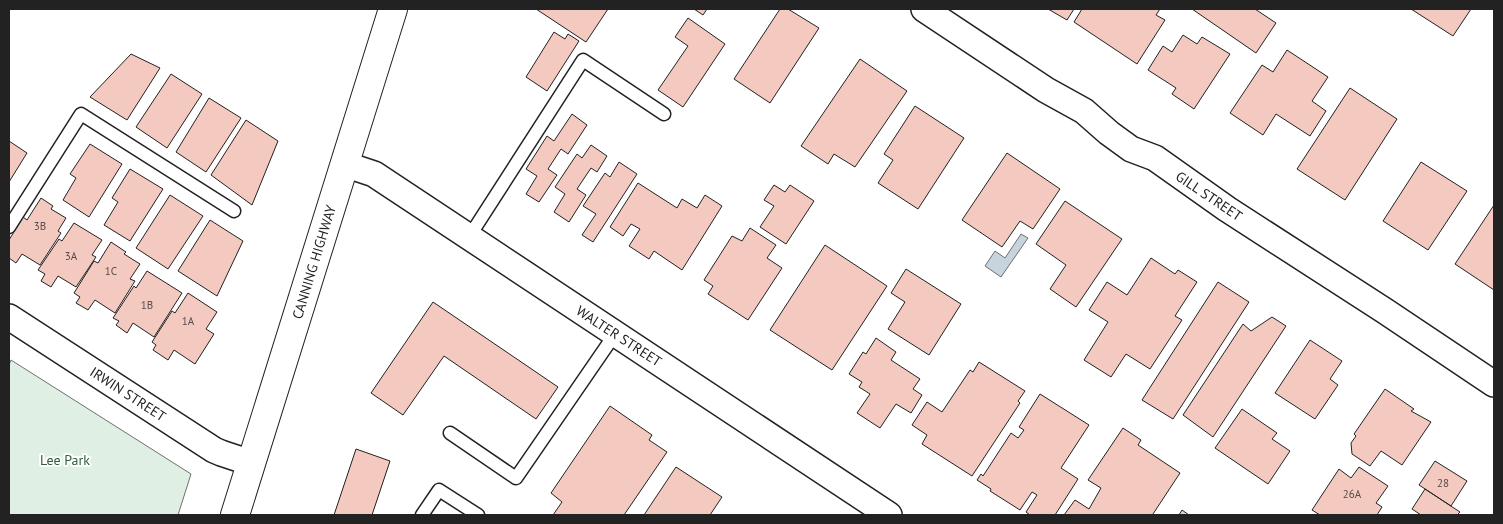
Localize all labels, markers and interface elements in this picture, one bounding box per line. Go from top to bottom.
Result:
street label: GILL STREET [1172,167,1246,225]
street label: CANNING HIGHWAY [288,203,340,321]
house number: 3B [34,219,46,233]
house number: 3A [65,249,78,263]
house number: 1C [105,264,117,278]
house number: 1B [141,298,153,312]
street label: WALTER STREET [573,302,665,371]
house number: 1A [182,314,195,328]
street label: IRWIN STREET [87,363,170,425]
park label: Lee Park [40,451,90,469]
house number: 28 [1437,476,1449,490]
house number: 26A [1343,487,1362,501]

